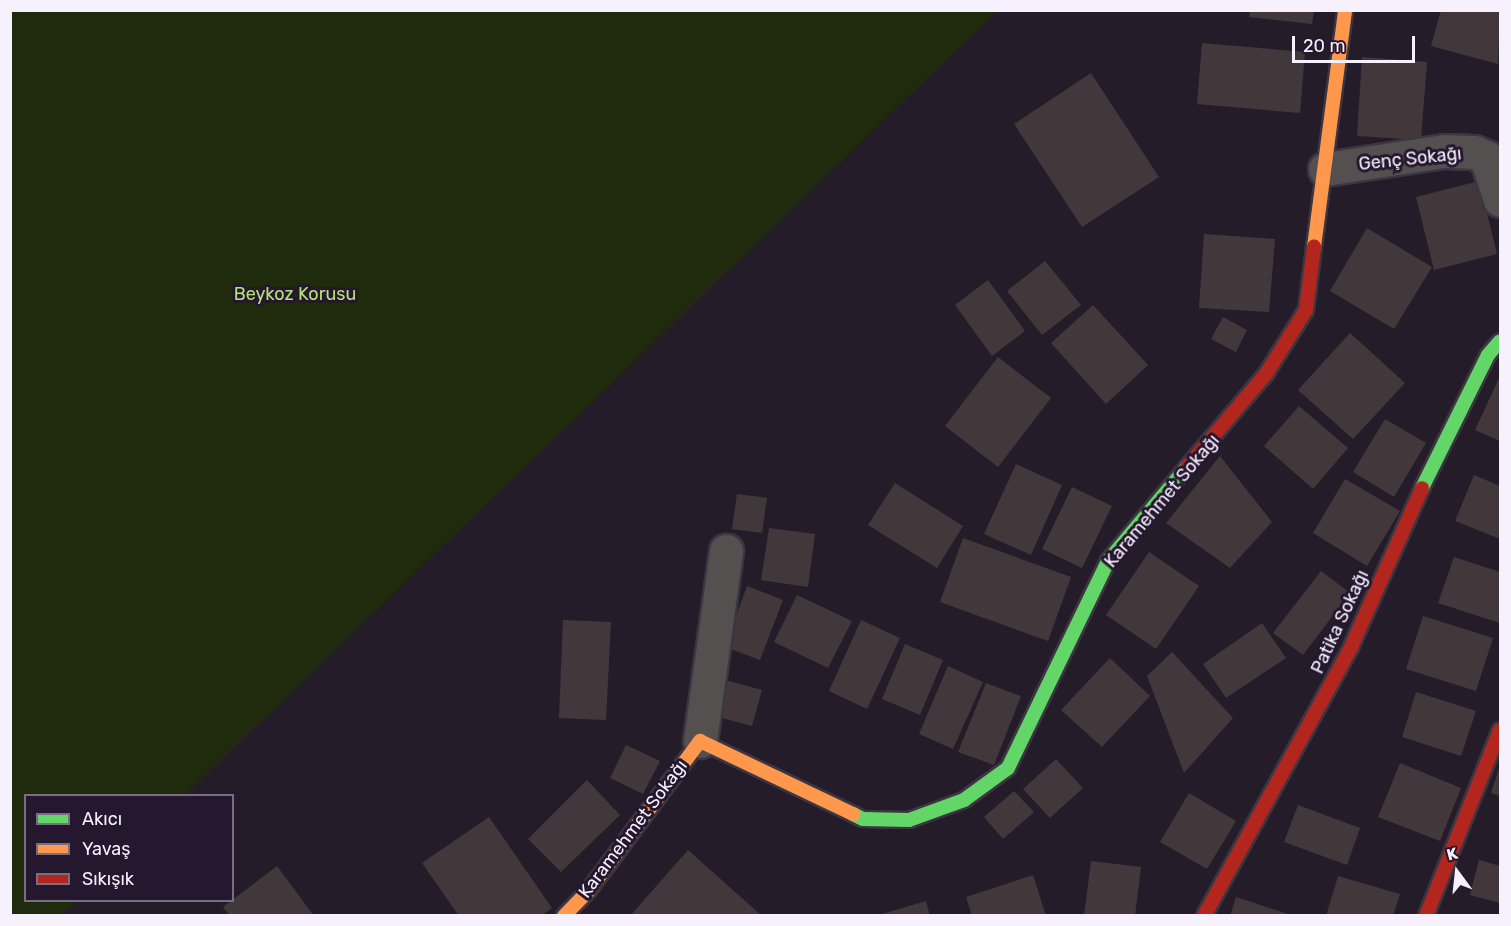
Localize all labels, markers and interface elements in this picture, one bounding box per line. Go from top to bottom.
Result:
scale bar [1295,24,1418,62]
text: 20 m [1303,35,1345,57]
street label: Genç Sokağı [1358,143,1462,175]
park label: Beykoz Korusu [234,283,356,305]
street label: Karamehmet Sokağı [1100,430,1224,572]
street label: Patika Sokağı [1307,567,1373,677]
street label: Karamehmet Sokağı [574,756,692,902]
legend [24,794,234,902]
text: Akıcı [82,808,122,830]
text: Yavaş [82,838,130,860]
north arrow [1427,842,1487,902]
text: K [1445,844,1460,865]
text: Sıkışık [82,868,134,890]

